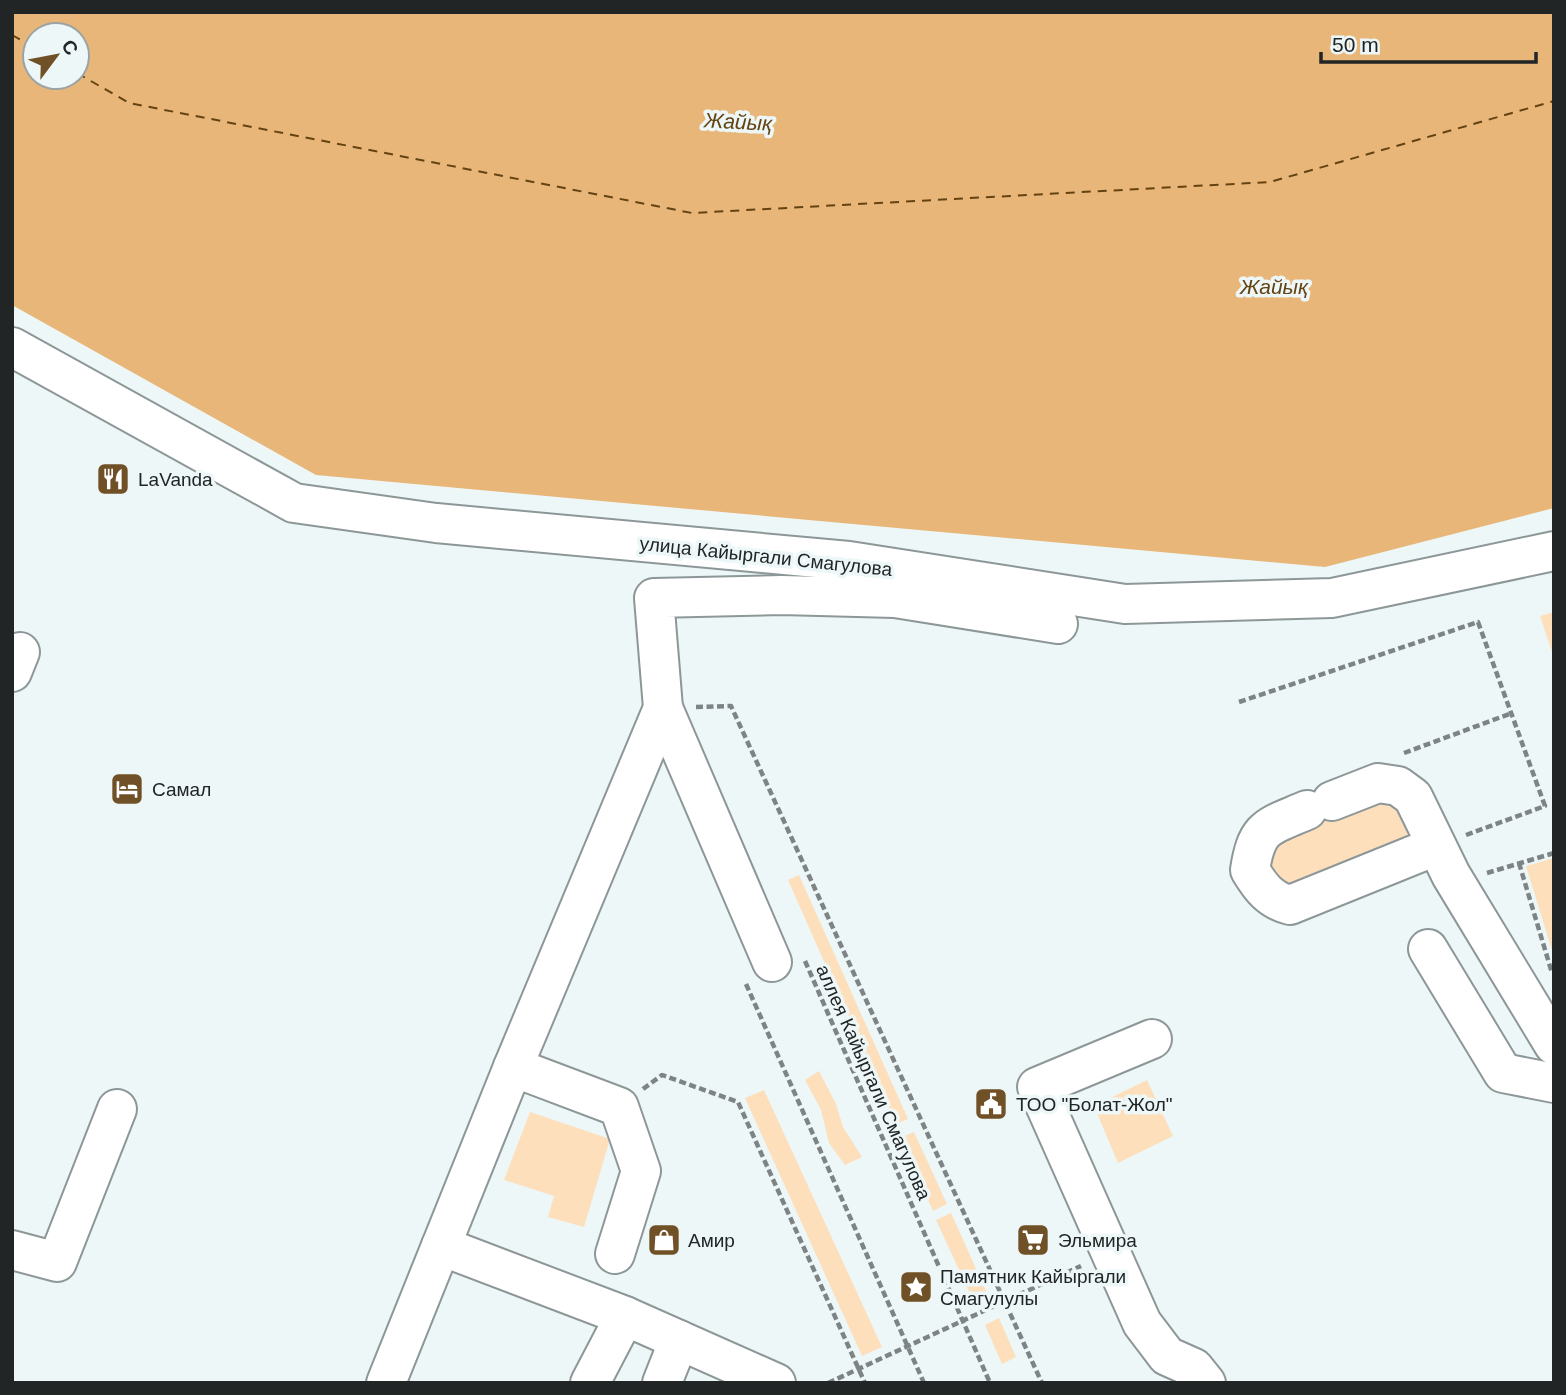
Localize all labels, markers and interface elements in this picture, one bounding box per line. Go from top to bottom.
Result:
north arrow [21,21,91,91]
scale bar [1321,21,1536,65]
text: 50 m [1332,33,1379,56]
text: С [57,36,83,59]
water label: Жайық [702,108,774,135]
water label: Жайық [1239,275,1309,298]
restaurant icon: LaVanda [94,460,132,498]
place label: LaVanda [138,469,213,490]
street label: улица Кайыргали Смагулова [639,533,894,580]
hotel icon: Самал [108,770,146,808]
place label: Самал [152,779,211,800]
street label: аллея Кайыргали Смагулова [812,961,935,1203]
public building icon: ТОО "Болат-Жол" [972,1085,1010,1123]
place label: ТОО "Болат-Жол" [1016,1094,1173,1115]
shop icon: Амир [645,1221,683,1259]
supermarket icon: Эльмира [1014,1221,1052,1259]
place label: Амир [688,1230,735,1251]
place label: Эльмира [1058,1230,1137,1251]
place label: Памятник Кайыргали Смагулулы [940,1266,1126,1309]
place icon: Памятник Кайыргали Смагулулы [897,1268,935,1306]

